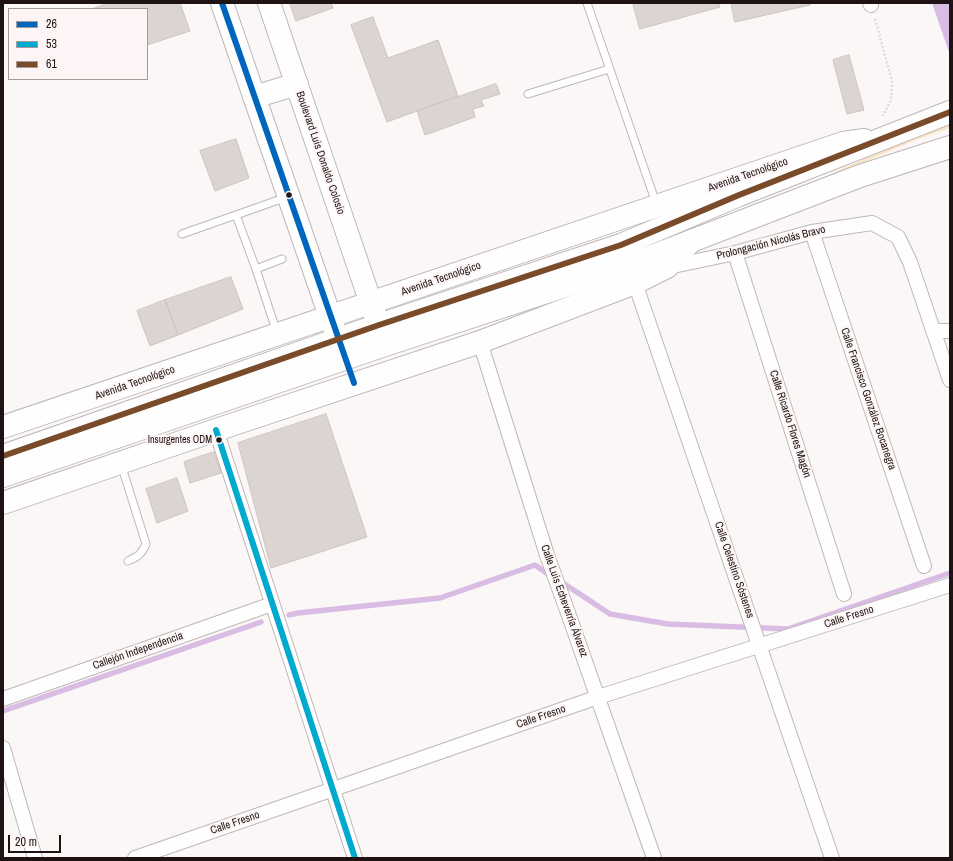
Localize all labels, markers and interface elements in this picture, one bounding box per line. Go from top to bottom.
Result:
legend [8,8,148,80]
text: 26 [46,16,57,32]
text: 53 [46,36,57,52]
text: 61 [46,56,57,72]
street label: Boulevard Luis Donaldo Colosio [293,90,347,216]
street label: Avenida Tecnológico [706,155,790,195]
unlabelled marker [284,190,294,200]
street label: Prolongación Nicolás Bravo [715,223,827,263]
street label: Avenida Tecnológico [399,259,483,299]
street label: Calle Francisco González Bocanegra [837,326,899,472]
street label: Avenida Tecnológico [93,363,177,403]
street label: Calle Ricardo Flores Magón [766,369,814,479]
place label: Insurgentes ODM [148,434,212,446]
marker: Insurgentes ODM [214,435,224,445]
street label: Calle Celestino Sóstenes [711,520,757,620]
street label: Calle Luis Echeverría Álvarez [537,543,591,659]
street label: Calle Fresno [823,603,875,631]
street label: Callejón Independencia [91,629,185,673]
street label: Calle Fresno [515,702,567,732]
street label: Calle Fresno [209,808,261,838]
scale bar [10,827,63,853]
text: 20 m [15,834,37,850]

